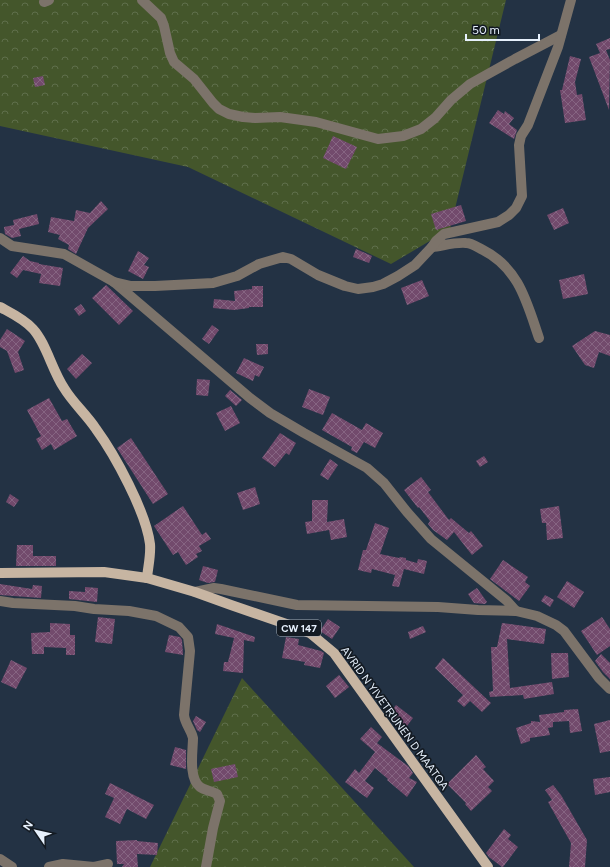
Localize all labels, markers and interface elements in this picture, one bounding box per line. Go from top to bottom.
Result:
scale bar [466,16,539,42]
text: 50 m [472,23,500,37]
road number: CW 147 [277,620,321,636]
street label: AVRID N YIVETṚUNEN D MAATQA [338,644,451,793]
north arrow [16,811,56,851]
text: N [20,819,36,833]

